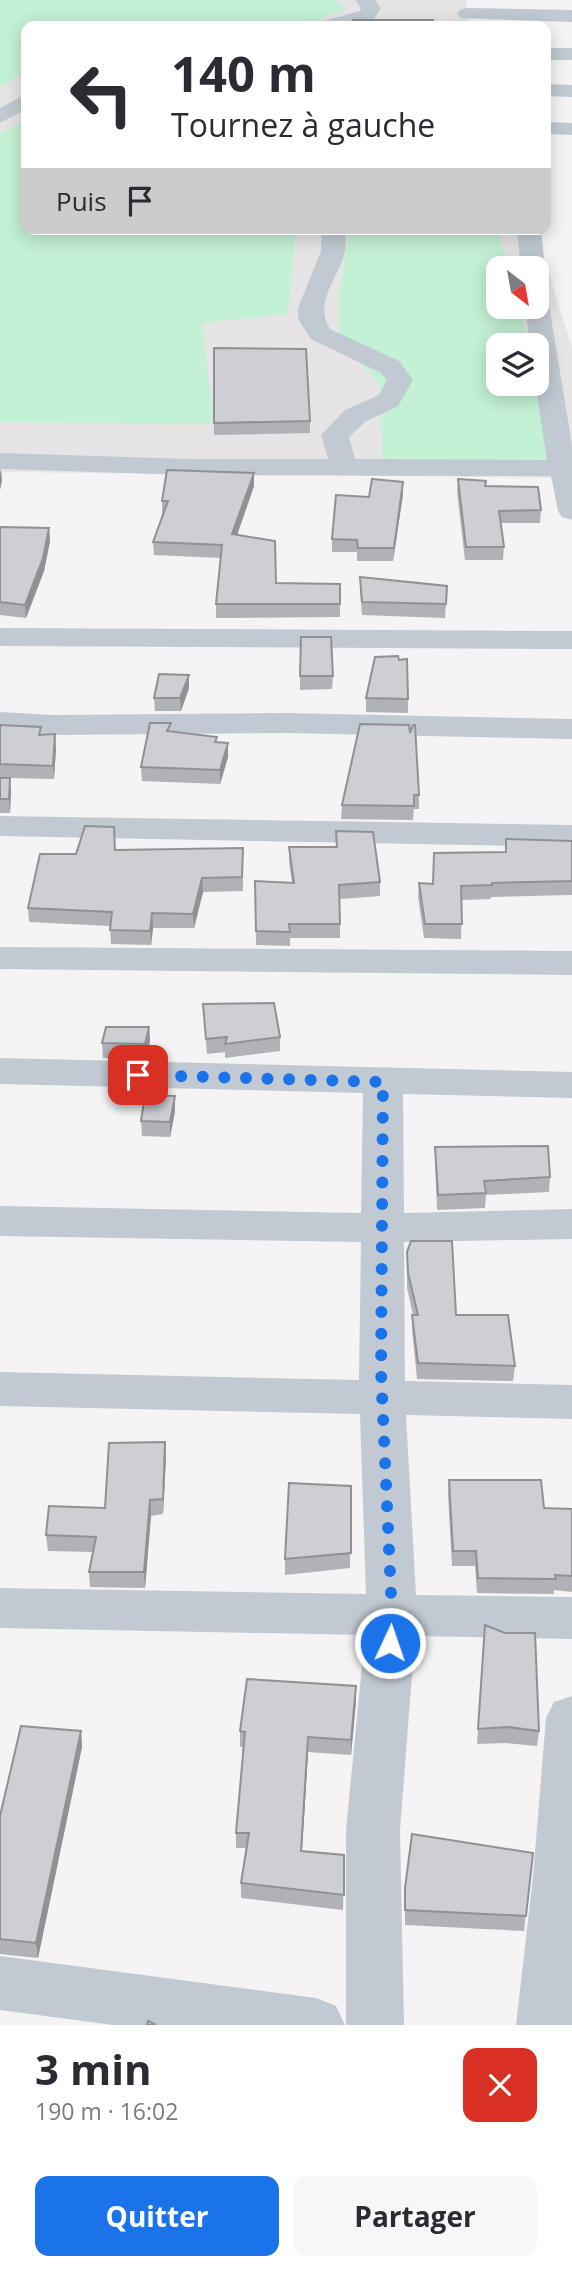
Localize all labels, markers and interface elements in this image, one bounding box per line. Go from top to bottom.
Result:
text: 140 m [171,40,316,106]
icon: left [56,49,147,140]
text: Tournez à gauche [171,103,435,146]
icon: arrive [121,182,159,220]
text: Puis [56,183,107,219]
north arrow [486,256,550,318]
map controls [486,256,549,396]
button: layers [486,333,549,396]
pin [108,1045,168,1105]
icon: arrive [119,1056,157,1094]
position arrow [353,1606,427,1680]
text: 3 min [35,2040,152,2097]
button: close [463,2048,537,2122]
text: 190 m · 16:02 [35,2095,178,2127]
button: Quitter [35,2176,279,2256]
button: Partager [293,2176,537,2256]

